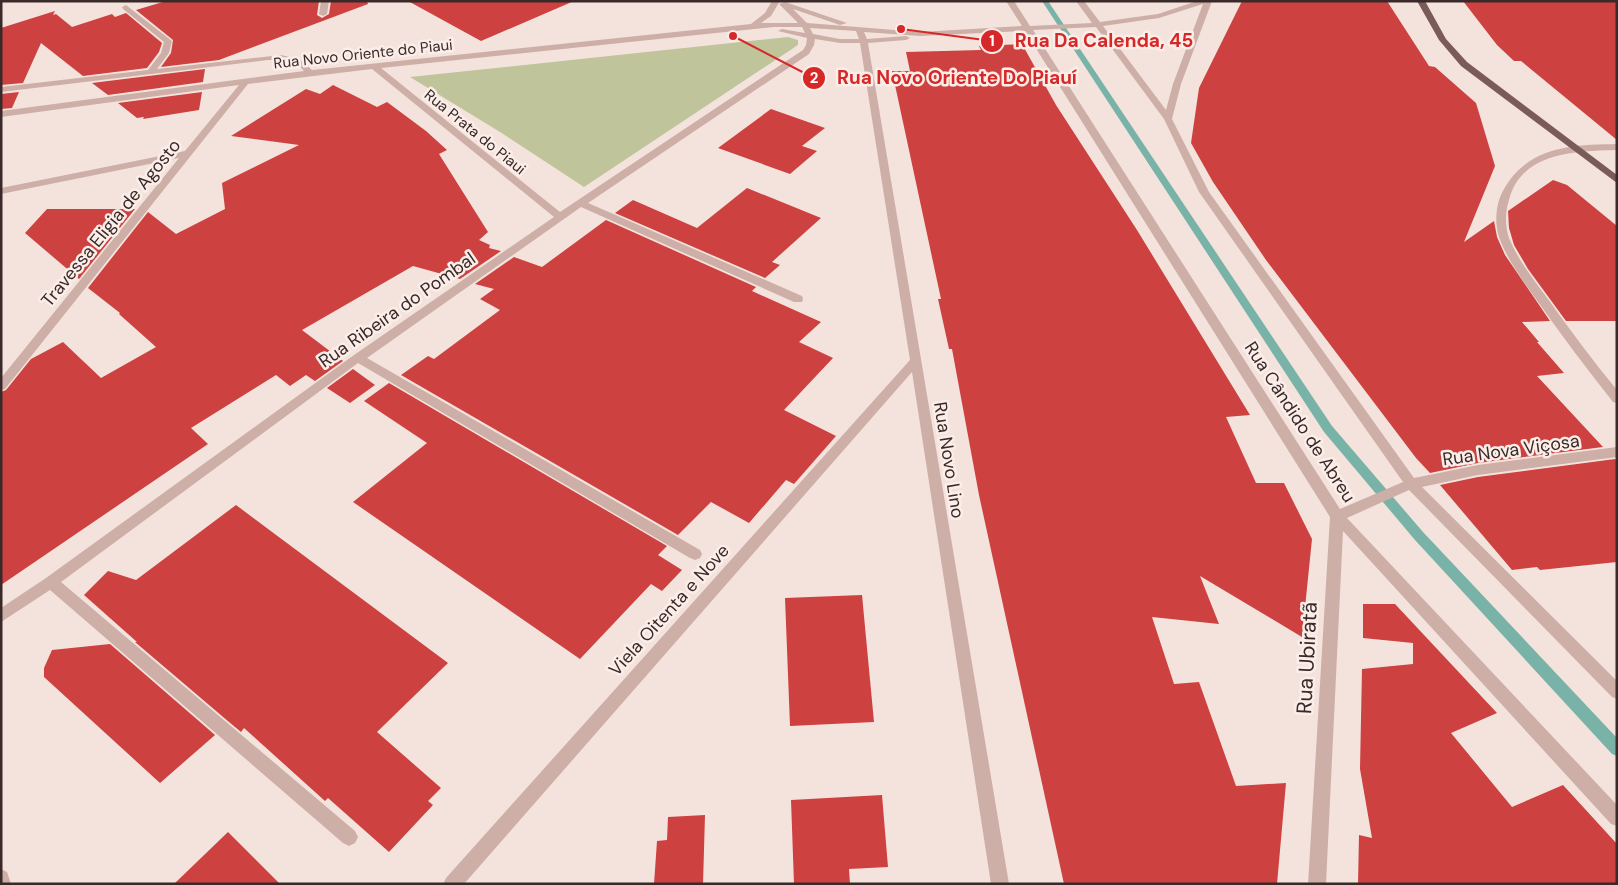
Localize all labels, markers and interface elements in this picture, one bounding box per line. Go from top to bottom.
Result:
callout: Rua Da Calenda, 45 [979,24,1203,58]
text: Rua Da Calenda, 45 [1015,28,1193,53]
text: 1 [989,31,995,51]
street label: Rua Novo Oriente do Piaui [272,35,454,73]
callout: Rua Novo Oriente Do Piauí [802,61,1087,95]
text: Rua Novo Oriente Do Piauí [837,65,1077,90]
text: 2 [810,68,819,88]
street label: Rua Prata do Piaui [420,85,530,179]
street label: Travessa Eligia de Agosto [36,134,186,312]
street label: Rua Ribeira do Pombal [314,247,480,373]
street label: Rua Cândido de Abreu [1239,337,1361,507]
street label: Rua Novo Lino [928,400,970,520]
street label: Rua Nova Viçosa [1441,429,1581,471]
street label: Viela Oitenta e Nove [603,539,735,681]
street label: Rua Ubiratã [1290,601,1324,715]

